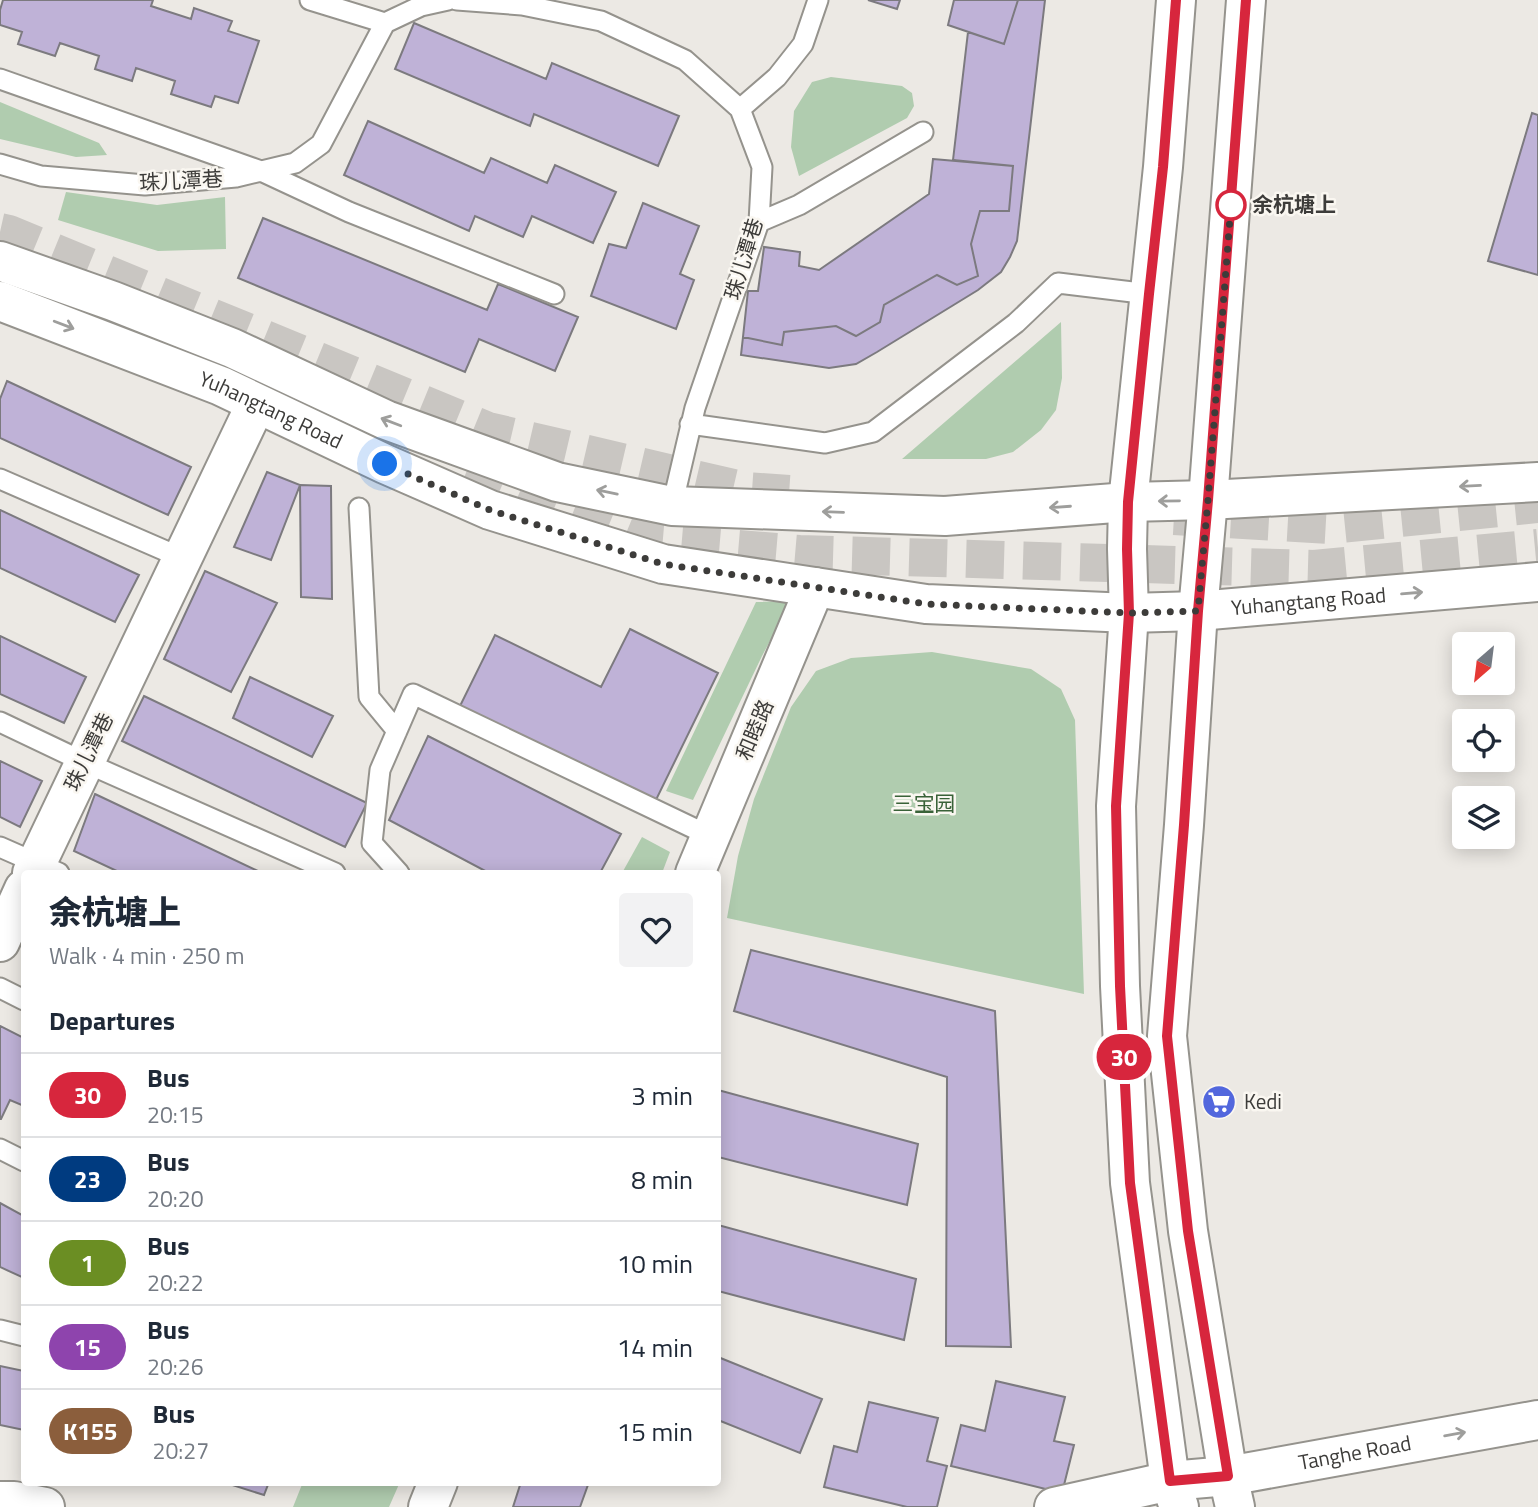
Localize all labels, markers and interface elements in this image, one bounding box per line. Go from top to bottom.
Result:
street label: 珠儿潭巷 [138,162,224,198]
place label: 余杭塘上 [1252,188,1336,220]
marker: 余杭塘上 [1216,190,1246,220]
street label: 珠儿潭巷 [715,214,771,304]
one-way arrow [52,319,74,332]
street label: Yuhangtang Road [195,362,348,457]
one-way arrow [381,414,403,427]
your location [367,446,402,481]
one-way arrow [1459,480,1482,493]
one-way arrow [596,485,619,499]
one-way arrow [1158,495,1181,508]
one-way arrow [1049,501,1072,514]
one-way arrow [822,505,845,518]
street label: Yuhangtang Road [1230,578,1387,623]
one-way arrow [1400,586,1423,599]
north arrow [1452,632,1516,695]
map controls [1452,632,1515,849]
street label: 和睦路 [727,694,781,765]
street label: 珠儿潭巷 [55,707,121,796]
button: locate [1452,709,1515,772]
button: layers [1452,786,1515,849]
park label: 三宝园 [893,787,956,819]
text: 余杭塘上 [49,887,181,937]
button: heart [619,893,693,967]
text: Walk · 4 min · 250 m [49,938,245,973]
text: Departures [49,1001,175,1040]
line badge: 30 [1092,1034,1156,1080]
text: 30 [1111,1039,1137,1075]
text: Bus [147,1058,189,1097]
text: 3 min [631,1076,693,1115]
text: 30 [74,1077,101,1113]
supermarket icon: Kedi [1200,1083,1238,1121]
place label: Kedi [1244,1085,1282,1117]
text: 20:15 [147,1097,204,1132]
text: Bus [147,1142,189,1181]
text: 8 min [631,1160,693,1199]
text: 23 [74,1161,101,1197]
text: 20:20 [147,1181,204,1216]
text: Bus [147,1226,189,1265]
text: 10 min [617,1244,693,1283]
text: 1 [81,1245,94,1281]
text: 20:22 [147,1265,204,1300]
text: Bus [147,1310,189,1349]
text: 14 min [617,1328,693,1367]
text: 15 [74,1329,101,1365]
text: 20:26 [147,1349,204,1384]
text: Bus [153,1394,195,1433]
text: 15 min [617,1412,693,1451]
text: K155 [63,1413,118,1449]
street label: Tanghe Road [1296,1426,1414,1478]
one-way arrow [1443,1427,1466,1441]
text: 20:27 [153,1433,209,1468]

